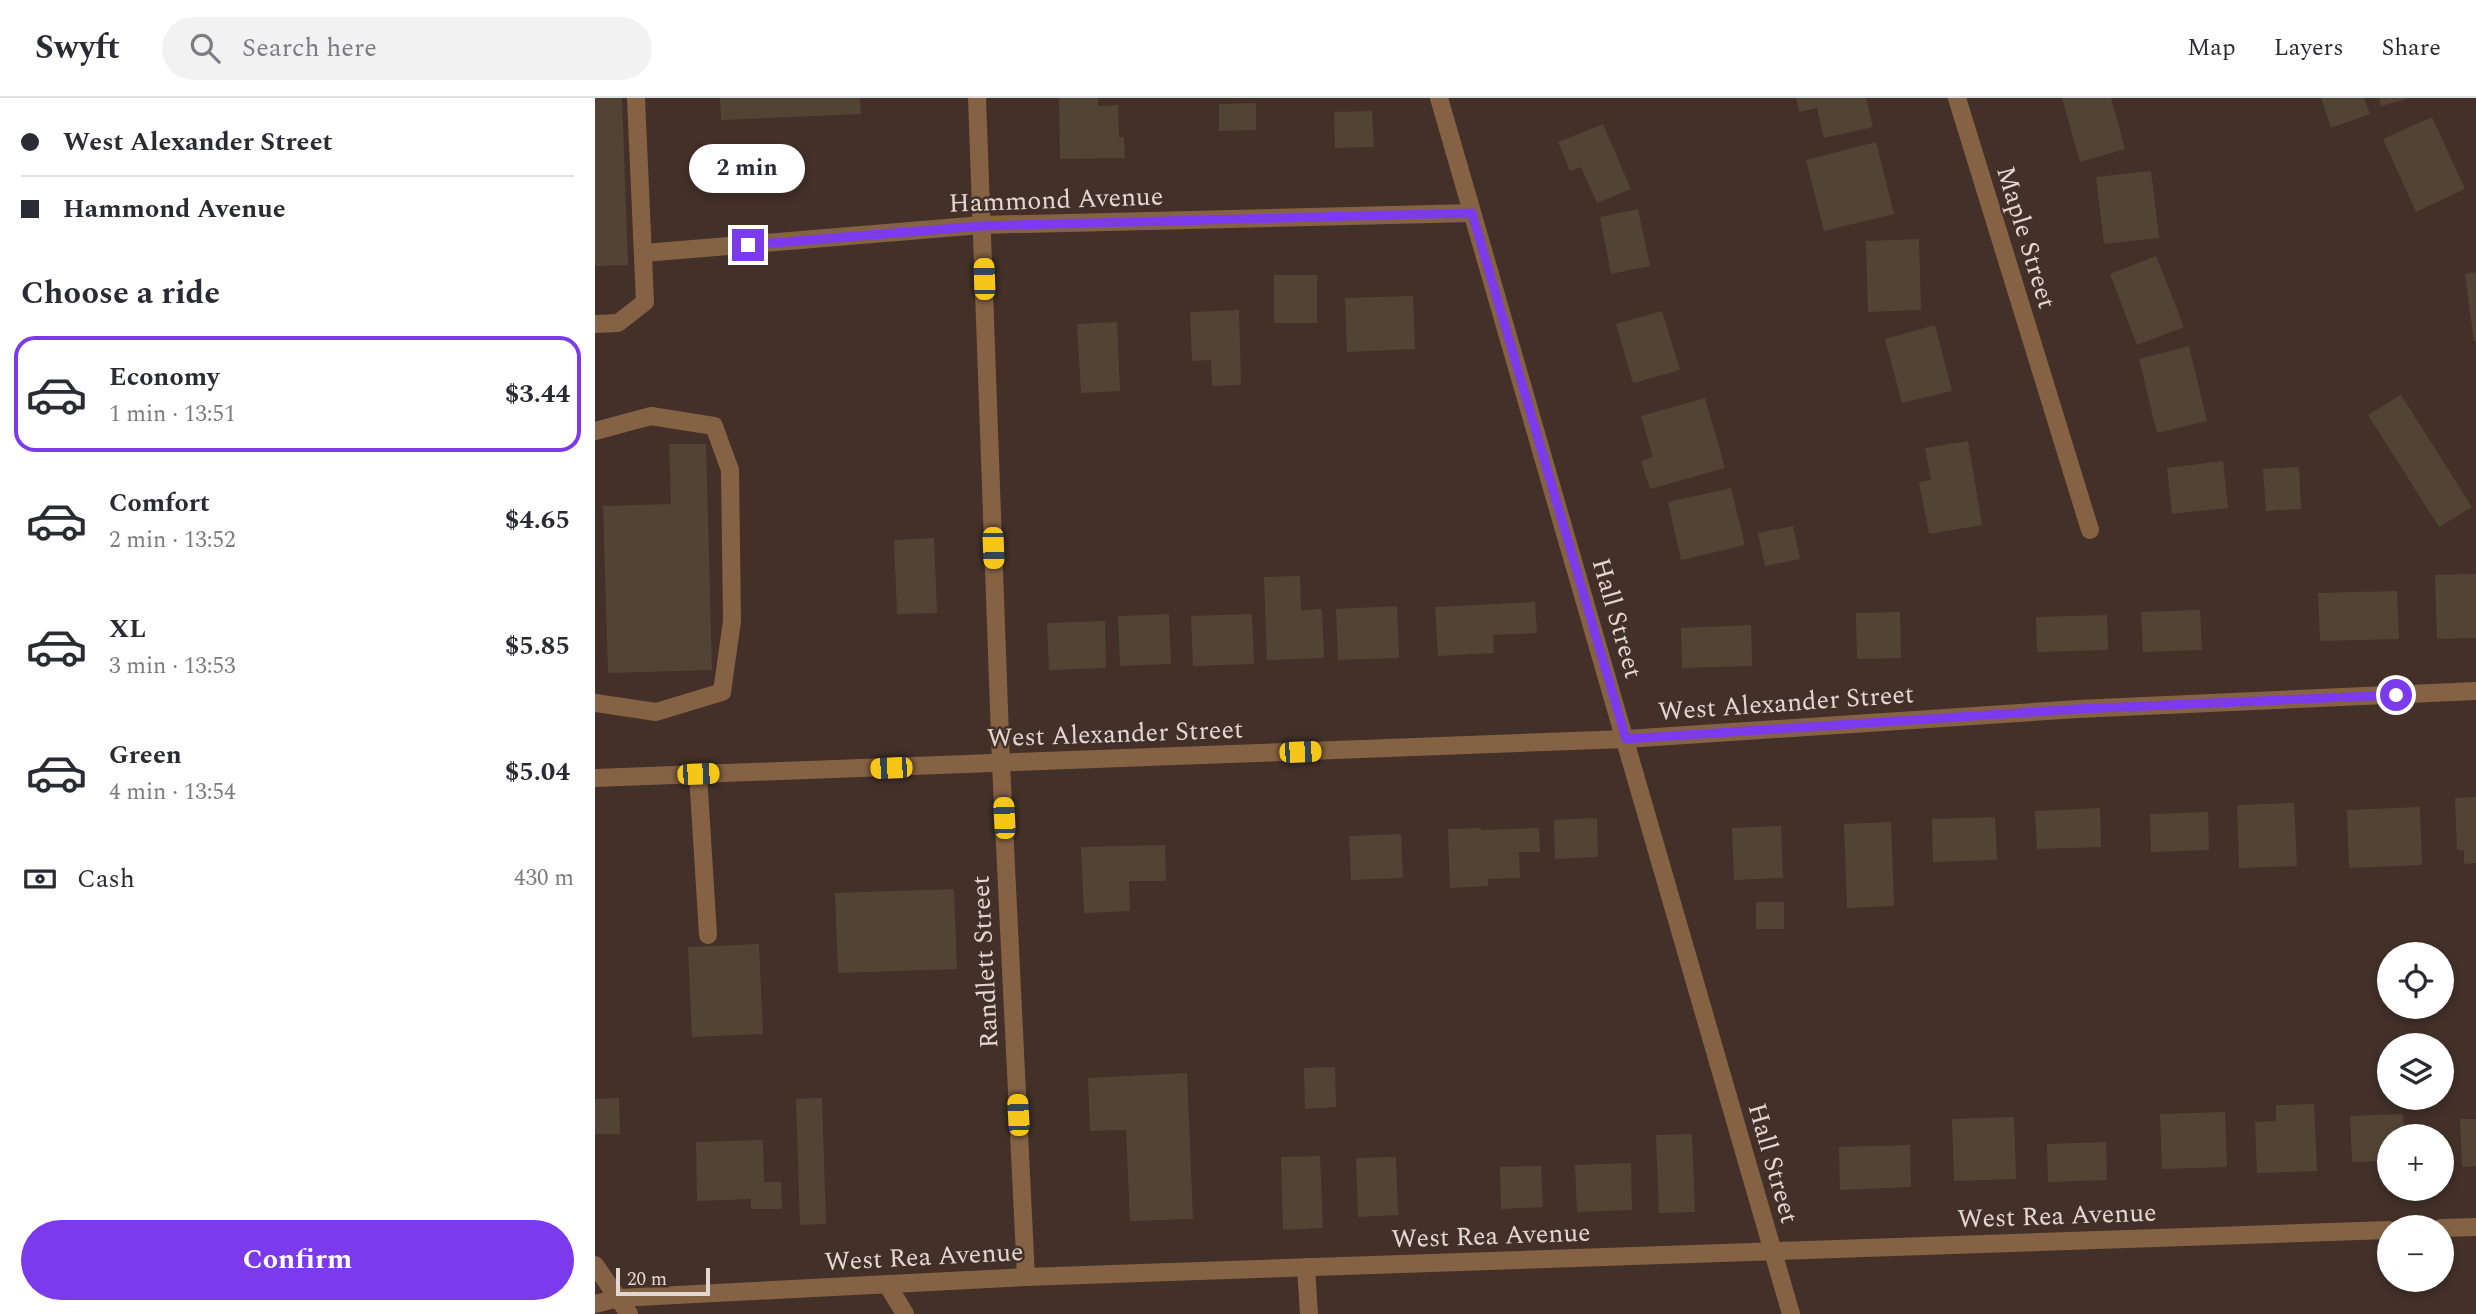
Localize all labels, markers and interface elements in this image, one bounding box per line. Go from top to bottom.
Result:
search box [162,17,652,80]
text: Swyft [35,23,120,73]
text: Search here [242,28,377,68]
icon: search [186,29,224,67]
text: Map [2187,30,2236,66]
text: Layers [2274,30,2344,66]
text: Share [2382,30,2441,66]
text: West Alexander Street [63,122,333,162]
callout: 2 min [690,144,806,192]
text: 2 min [716,151,778,186]
street label: Maple Street [1985,161,2067,314]
street label: Hammond Avenue [948,176,1164,224]
text: Hammond Avenue [63,189,286,229]
route end [732,229,764,261]
car [973,258,996,300]
text: Choose a ride [21,269,220,318]
text: Economy [109,357,219,397]
icon: car [25,363,88,426]
text: $3.44 [505,374,570,414]
text: 1 min · 13:51 [109,397,236,432]
text: Comfort [109,483,210,523]
icon: car [25,489,88,552]
text: $4.65 [505,500,570,540]
text: 2 min · 13:52 [109,523,236,558]
car [982,527,1005,569]
street label: Hall Street [1581,553,1653,683]
text: XL [109,609,146,649]
icon: car [25,615,88,678]
text: $5.85 [505,626,570,666]
text: 3 min · 13:53 [109,649,236,684]
street label: West Alexander Street [1657,674,1915,732]
route start [2380,679,2412,711]
street label: West Alexander Street [986,710,1244,758]
text: Green [109,735,182,775]
icon: car [25,741,88,804]
car [1279,741,1322,763]
text: $5.04 [505,752,570,792]
car [870,757,913,779]
car [677,763,720,785]
text: 4 min · 13:54 [109,775,236,810]
car [993,796,1016,840]
text: Cash [77,859,135,899]
icon: cash [21,860,59,898]
text: 430 m [514,861,574,896]
street label: Randlett Street [960,874,1010,1049]
map controls [2377,942,2454,1292]
button: locate [2377,942,2454,1019]
button: layers [2377,1033,2454,1110]
car [1007,1093,1030,1137]
street label: Hall Street [1737,1098,1809,1228]
button: + [2377,1124,2454,1201]
street label: West Rea Avenue [1957,1193,2157,1239]
street label: West Rea Avenue [1391,1213,1591,1259]
button: − [2377,1215,2454,1292]
button: Confirm [21,1220,574,1300]
street label: West Rea Avenue [824,1232,1025,1282]
scale bar [616,1265,711,1297]
text: 20 m [627,1265,667,1294]

